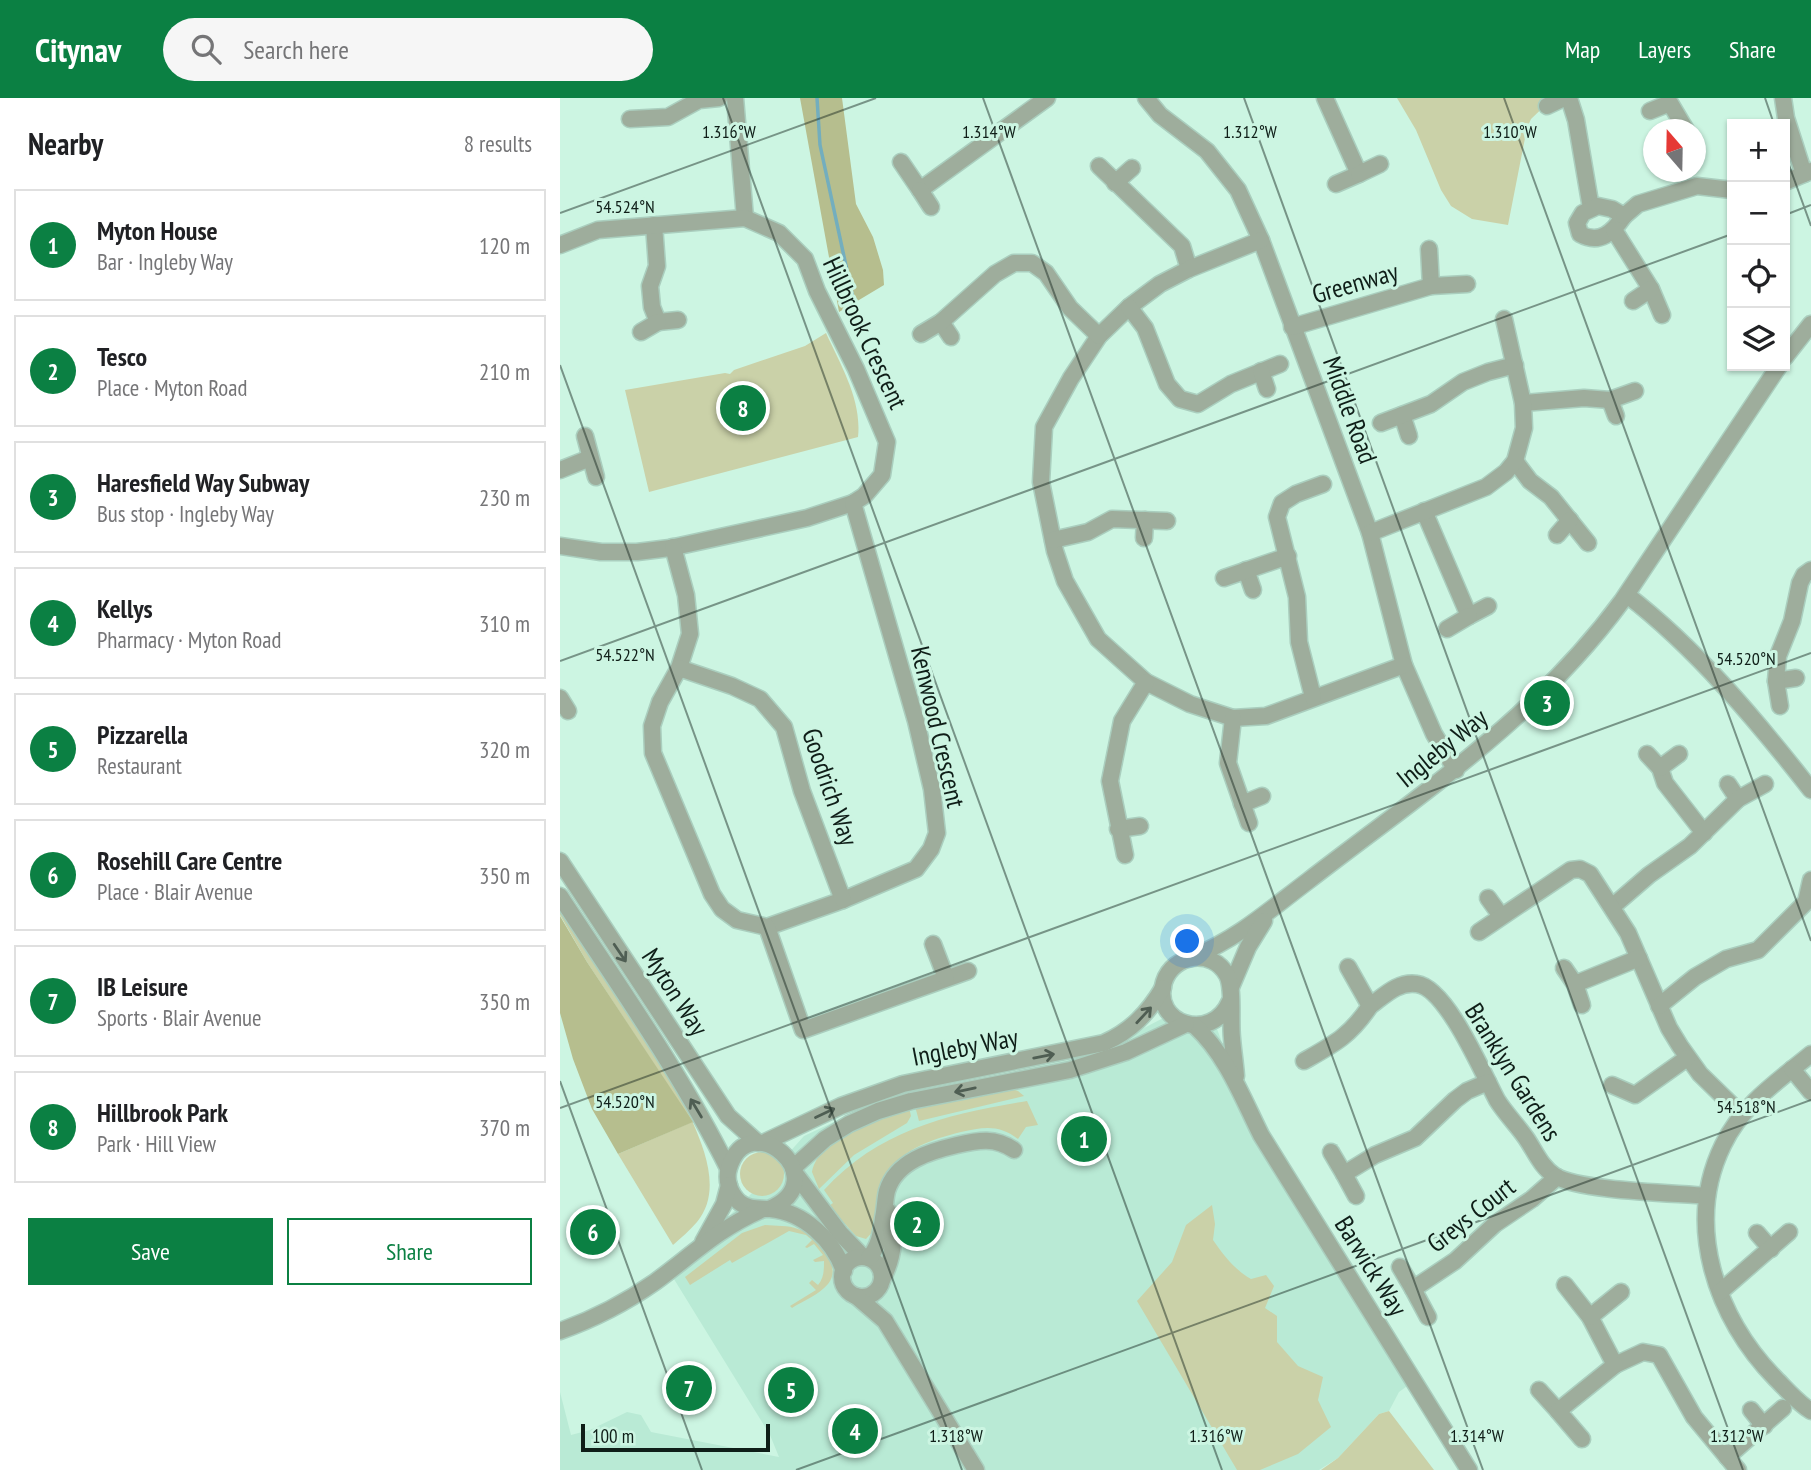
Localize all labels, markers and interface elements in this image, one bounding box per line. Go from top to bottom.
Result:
search box [163,18,653,81]
text: Citynav [35,28,121,71]
icon: search [187,30,225,68]
text: Search here [243,33,349,66]
text: Map [1565,34,1600,65]
text: Layers [1638,34,1691,65]
text: Share [1729,34,1776,65]
north arrow [1643,119,1706,182]
map controls [1727,119,1790,371]
button: + [1727,119,1790,182]
text: 1.316°W [702,120,756,143]
text: 1.314°W [962,120,1016,143]
text: 1.312°W [1223,120,1277,143]
text: 1.310°W [1483,120,1537,143]
text: Nearby [28,124,103,163]
text: 8 results [464,129,532,158]
button: − [1727,182,1790,245]
text: 54.524°N [595,195,655,218]
text: Myton House [97,214,218,247]
text: 1 [48,231,59,260]
text: 120 m [479,231,530,260]
button: locate [1727,245,1790,308]
text: Bar · Ingleby Way [97,247,233,276]
street label: Hillbrook Crescent [816,252,915,414]
street label: Greenway [1308,254,1402,311]
button: layers [1727,308,1790,371]
text: Tesco [97,340,147,373]
street label: Middle Road [1316,352,1385,468]
text: 2 [48,357,59,386]
text: 210 m [479,357,530,386]
text: Place · Myton Road [97,373,247,402]
pin: 8 [720,382,766,434]
text: Haresfield Way Subway [97,466,309,499]
text: 3 [48,483,59,512]
text: 230 m [479,483,530,512]
text: Bus stop · Ingleby Way [97,499,274,528]
text: Kellys [97,592,153,625]
text: 4 [48,609,59,638]
text: 310 m [479,609,530,638]
text: Pharmacy · Myton Road [97,625,281,654]
text: 54.522°N [595,643,655,666]
street label: Kenwood Crescent [904,643,973,811]
text: 54.520°N [1716,647,1776,670]
pin: 3 [1524,677,1570,729]
street label: Ingleby Way [1390,701,1494,794]
text: Pizzarella [97,718,188,751]
street label: Goodrich Way [795,724,866,850]
text: 5 [48,735,59,764]
text: 320 m [479,735,530,764]
text: Restaurant [97,751,182,780]
text: Rosehill Care Centre [97,844,282,877]
text: 6 [48,861,59,890]
text: 350 m [479,861,530,890]
text: Place · Blair Avenue [97,877,253,906]
your location [1170,924,1204,958]
one-way arrow [613,942,627,962]
street label: Myton Way [635,942,716,1042]
text: IB Leisure [97,970,188,1003]
text: 7 [48,987,59,1016]
text: 350 m [479,987,530,1016]
street label: Branklyn Gardens [1458,997,1569,1147]
text: Sports · Blair Avenue [97,1003,262,1032]
one-way arrow [1135,1007,1152,1024]
street label: Ingleby Way [909,1020,1021,1073]
one-way arrow [1032,1049,1055,1063]
one-way arrow [954,1084,977,1097]
text: 54.520°N [595,1090,655,1113]
text: 54.518°N [1716,1095,1776,1118]
text: Hillbrook Park [97,1096,228,1129]
one-way arrow [689,1099,703,1119]
one-way arrow [813,1106,835,1119]
text: 8 [48,1113,59,1142]
text: 370 m [479,1113,530,1142]
pin: 1 [1061,1113,1107,1165]
text: Park · Hill View [97,1129,216,1158]
street label: Greys Court [1420,1170,1521,1259]
pin: 2 [894,1198,940,1250]
pin: 6 [570,1206,616,1258]
street label: Barwick Way [1328,1210,1415,1322]
button: Save [28,1218,273,1285]
button: Share [287,1218,532,1285]
pin: 7 [666,1362,712,1414]
pin: 5 [768,1364,814,1416]
pin: 4 [832,1405,878,1457]
scale bar [581,1421,770,1453]
text: 100 m [592,1424,634,1448]
text: 1.318°W [929,1424,983,1447]
text: 1.316°W [1189,1424,1243,1447]
text: 1.314°W [1450,1424,1504,1447]
text: 1.312°W [1710,1424,1764,1447]

